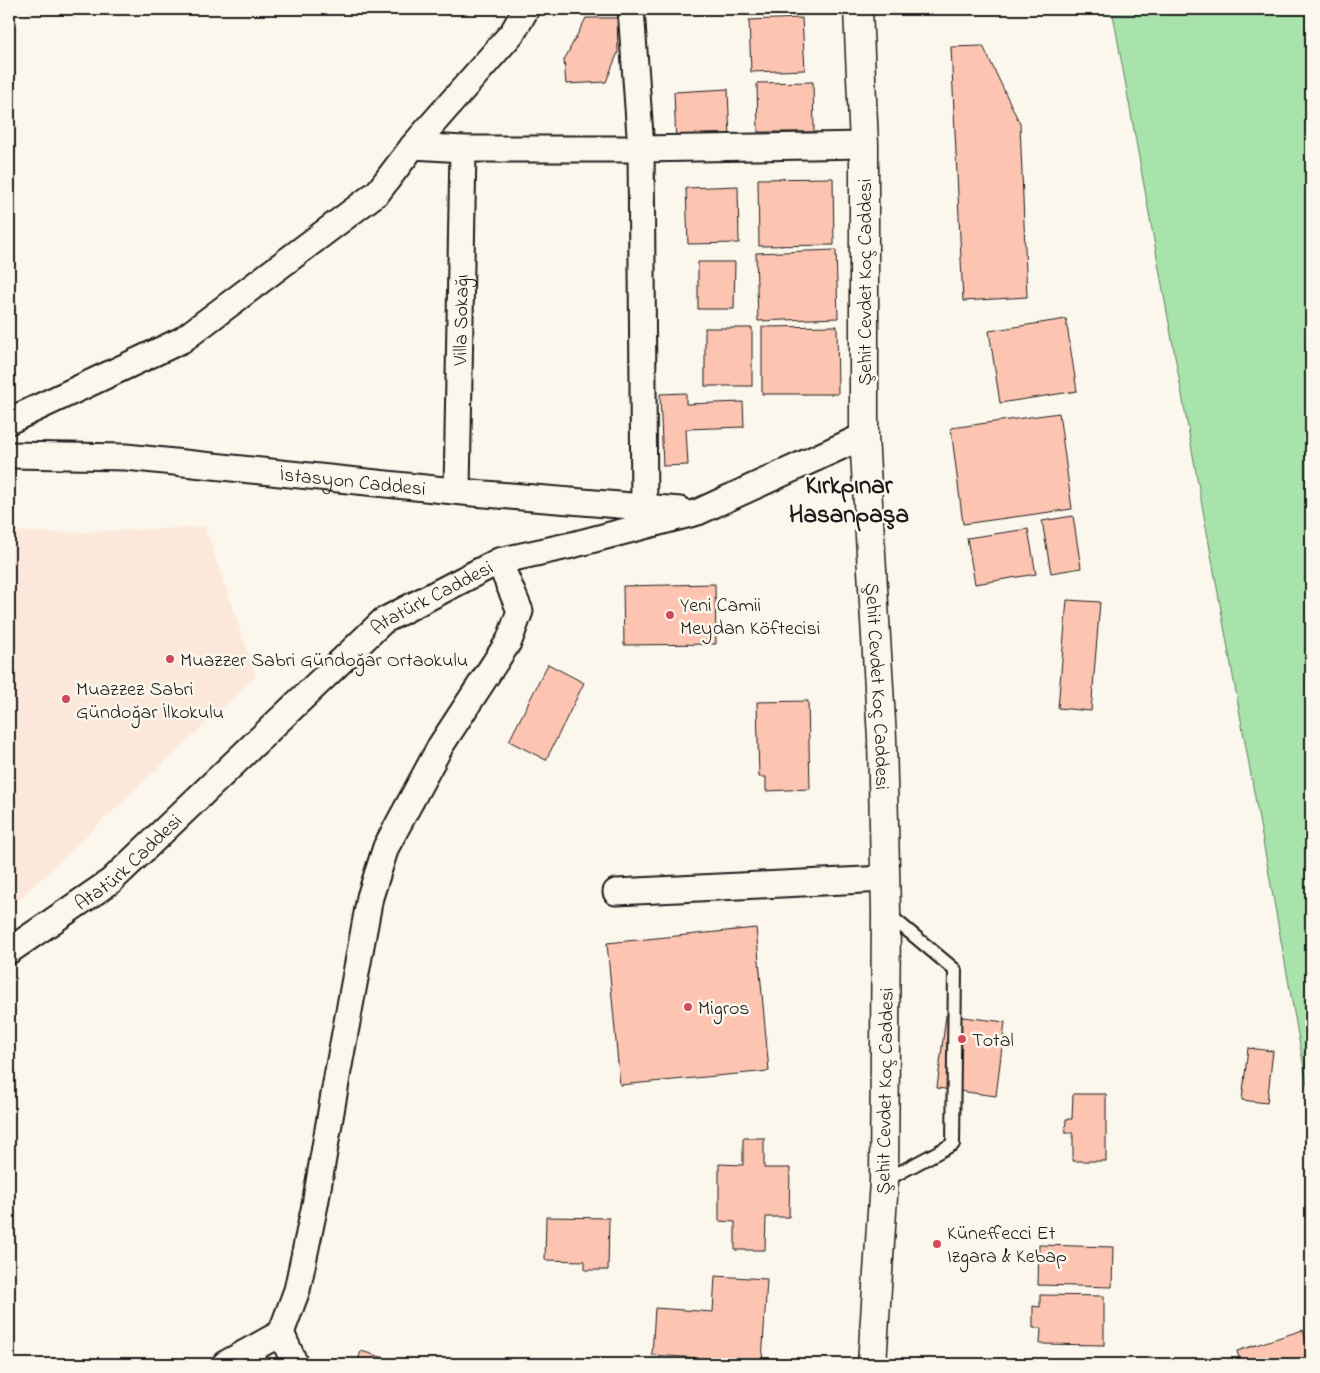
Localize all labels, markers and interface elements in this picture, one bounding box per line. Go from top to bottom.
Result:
street label: Şehit Cevdet Koç Caddesi [852,178,881,386]
street label: Villa Sokağı [447,274,479,367]
street label: İstasyon Caddesi [278,461,427,505]
district label: Kırkpınar Hasanpaşa [789,469,909,534]
street label: Atatürk Caddesi [365,555,499,643]
street label: Şehit Cevdet Koç Caddesi [856,582,895,790]
place label: Yeni Camii Meydan Köftecisi [680,592,820,644]
marker: Yeni Camii Meydan Köftecisi [664,609,676,621]
place label: Muazzer Sabri Gündoğar Ortaokulu [180,647,468,677]
marker: Muazzer Sabri Gündoğar Ortaokulu [164,653,176,665]
place label: Muazzez Sabri Gündoğar İlkokulu [76,676,224,729]
marker: Muazzez Sabri Gündoğar İlkokulu [60,693,72,705]
street label: Atatürk Caddesi [69,808,190,919]
street label: Şehit Cevdet Koç Caddesi [870,987,903,1195]
place label: Migros [698,995,750,1025]
marker: Migros [682,1001,694,1013]
place label: Total [972,1027,1014,1056]
marker: Total [956,1033,968,1045]
place label: Küneffecci Et Izgara & Kebap [947,1220,1067,1273]
marker: Küneffecci Et Izgara & Kebap [931,1238,943,1250]

